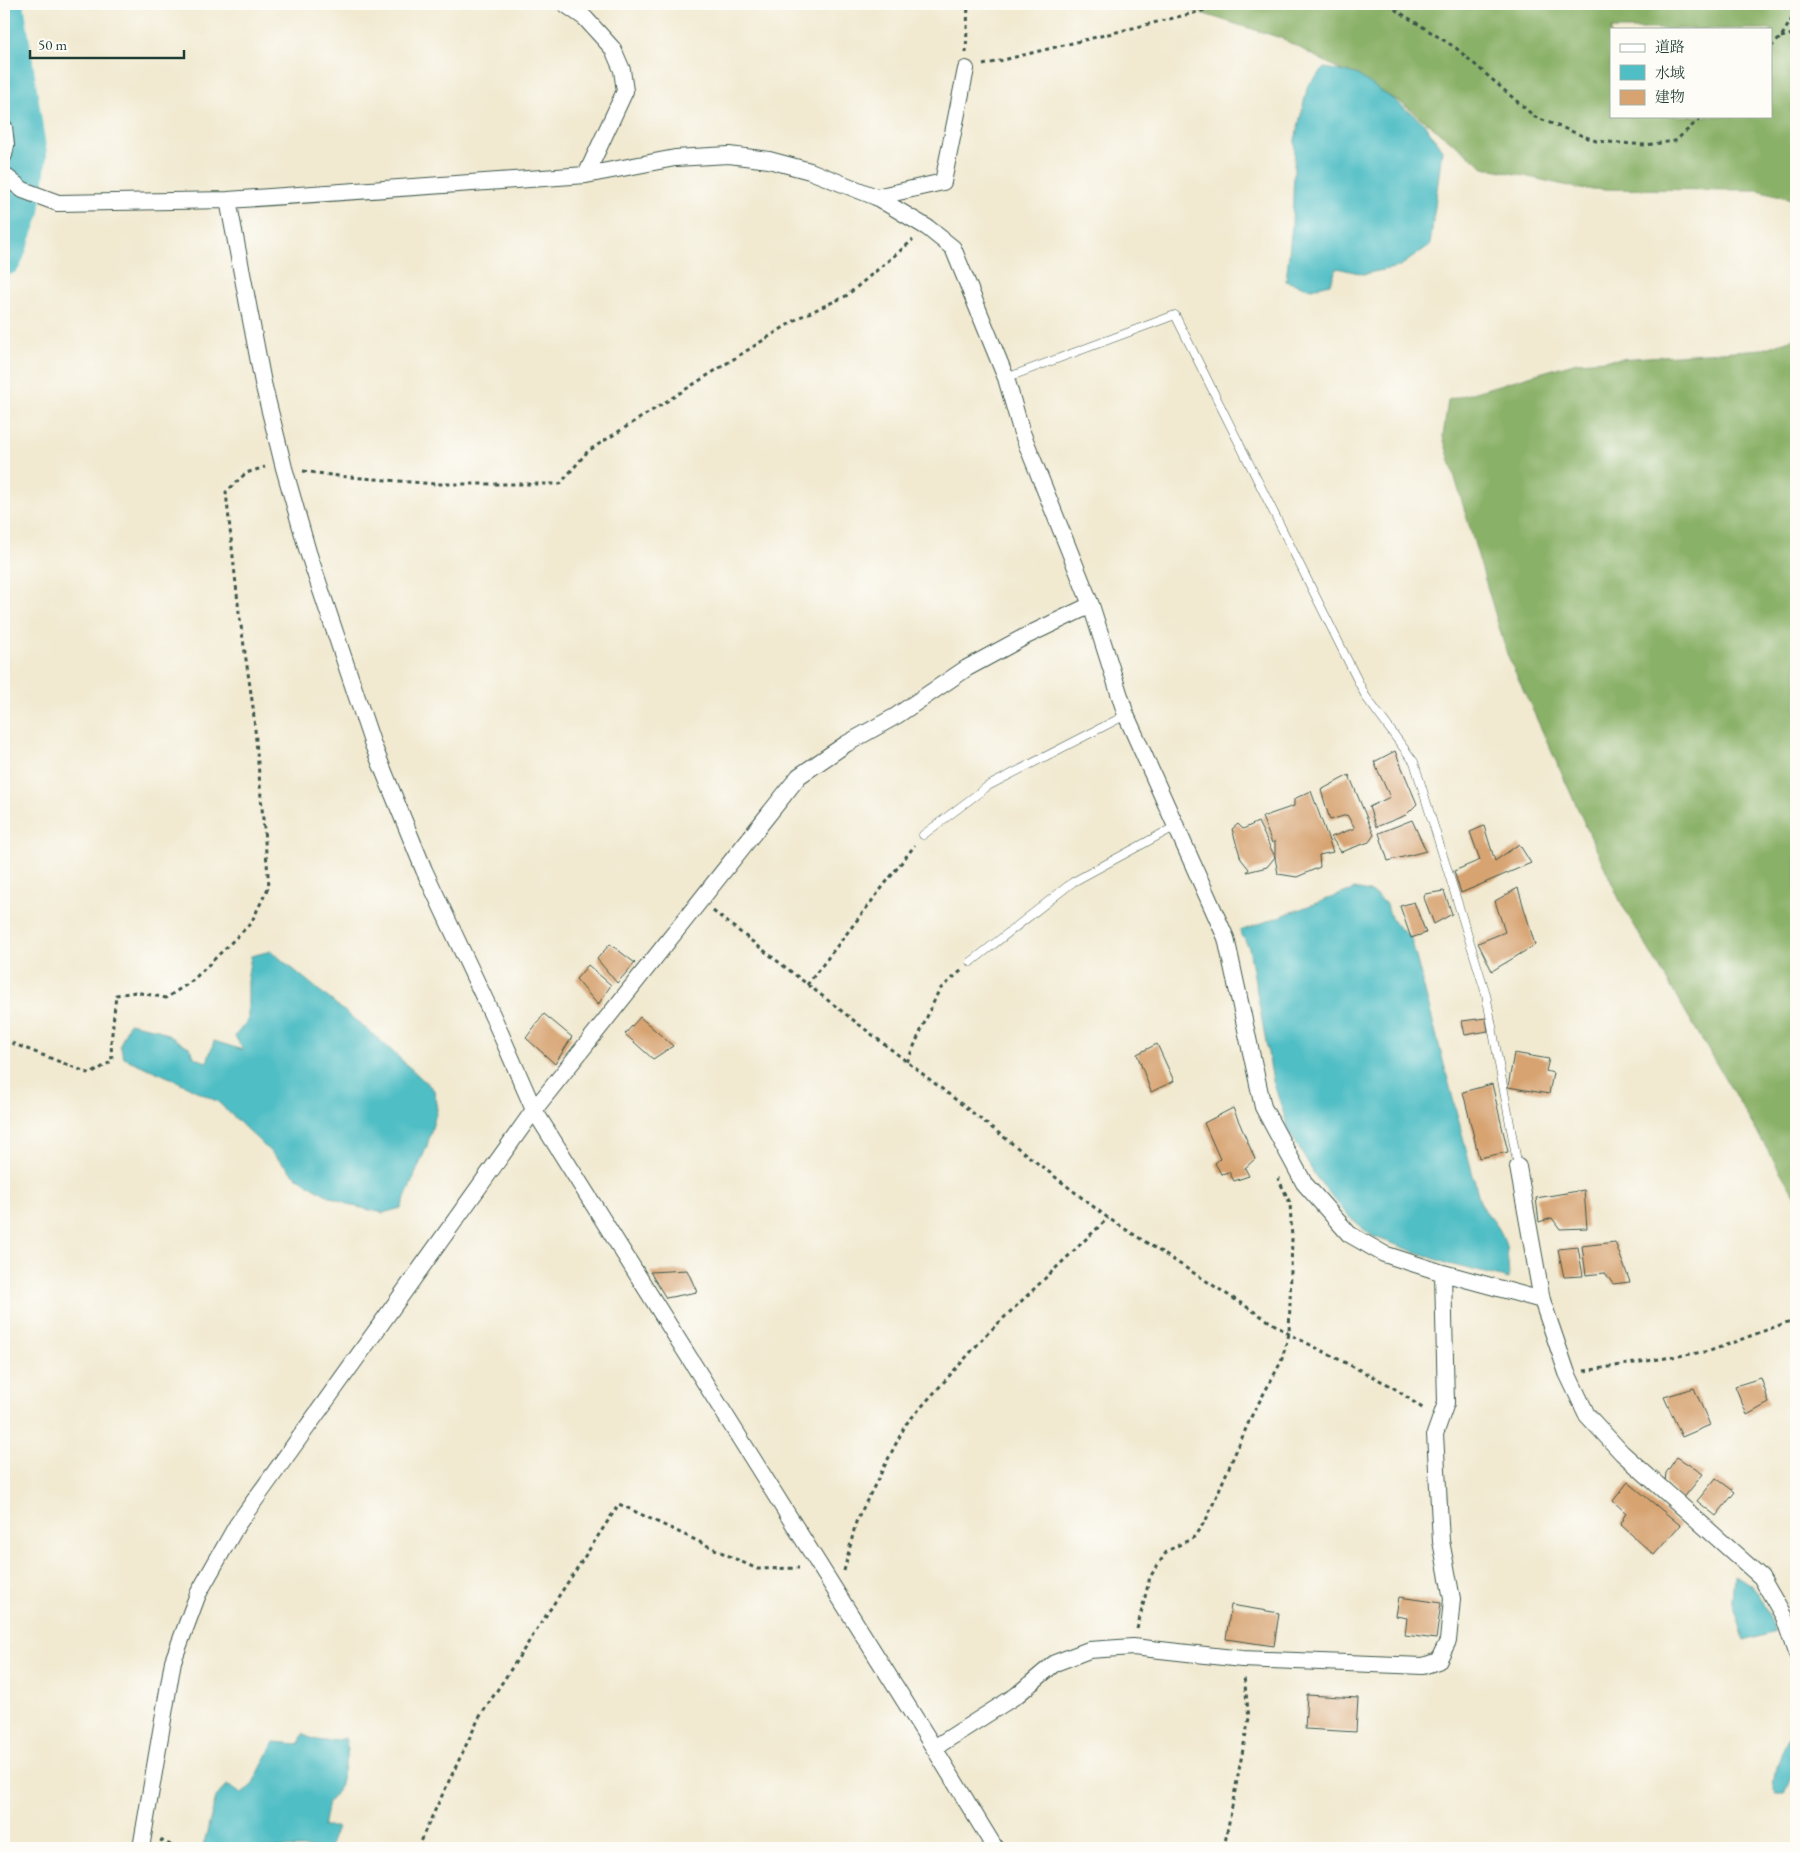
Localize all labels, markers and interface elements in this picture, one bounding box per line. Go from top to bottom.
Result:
scale bar [30,28,184,60]
legend [1610,28,1772,118]
text: 50 m [38,35,67,54]
text: 道路 [1655,37,1685,56]
text: 水域 [1655,63,1685,82]
text: 建物 [1655,87,1685,106]

